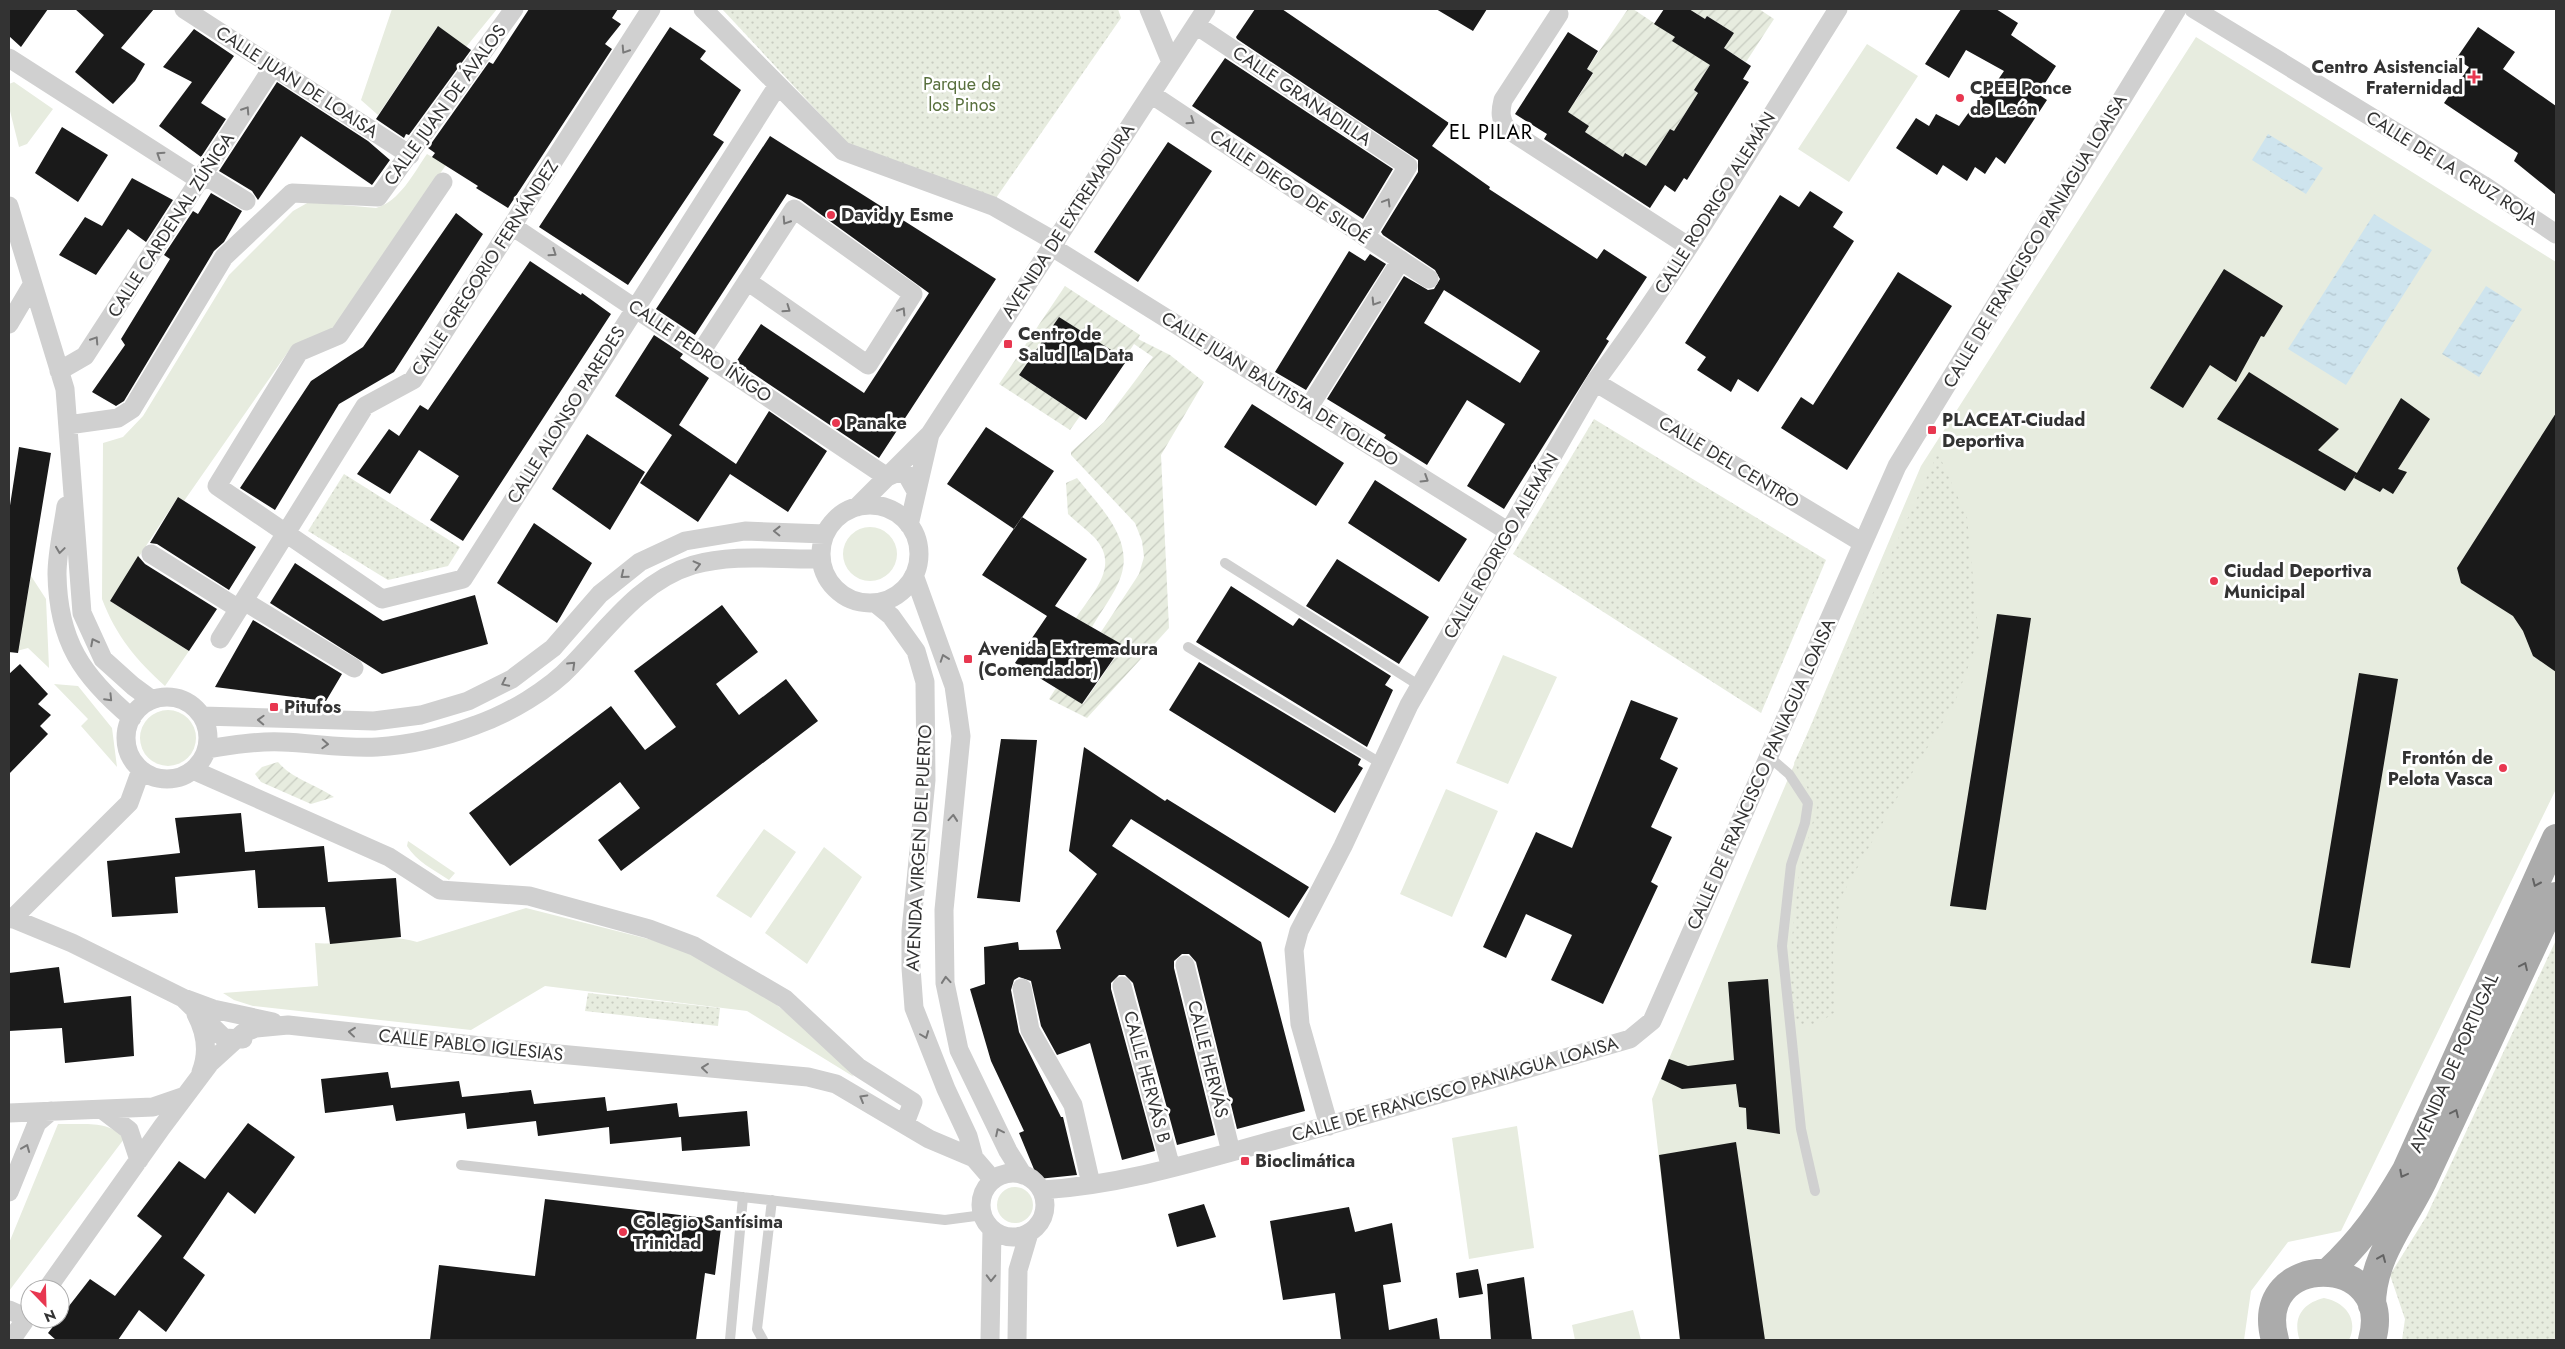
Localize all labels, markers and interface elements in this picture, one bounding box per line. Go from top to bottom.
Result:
street label: CALLE JUAN DE ÁVALOS [378,19,512,191]
street label: CALLE JUAN DE LOAISA [211,20,383,144]
street label: CALLE GRANADILLA [1227,40,1377,152]
one-way arrow [621,44,631,53]
place label: Centro Asistencial Fraternidad [2311,54,2463,101]
marker: Centro Asistencial Fraternidad [2467,70,2481,84]
park label: Parque de los Pinos [923,71,1001,118]
place label: CPEE Ponce de León [1970,75,2072,122]
street label: CALLE DE FRANCISCO PANIAGUA LOAISA [1937,89,2133,393]
marker: CPEE Ponce de León [1954,92,1966,104]
street label: CALLE DE LA CRUZ ROJA [2361,104,2543,232]
one-way arrow [239,107,249,116]
street label: CALLE RODRIGO ALEMÁN [1648,107,1782,299]
one-way arrow [1185,115,1195,124]
street label: AVENIDA DE EXTREMADURA [995,118,1141,323]
district label: EL PILAR [1449,118,1533,147]
street label: CALLE DIEGO DE SILOÉ [1204,123,1376,251]
street label: CALLE CARDENAL ZÚÑIGA [101,127,241,323]
one-way arrow [156,151,165,161]
street label: CALLE GREGORIO FERNÁNDEZ [405,155,565,381]
one-way arrow [1380,198,1390,207]
place label: David y Esme [841,202,954,228]
marker: David y Esme [825,209,837,221]
one-way arrow [783,216,793,225]
one-way arrow [547,247,557,256]
street label: CALLE PEDRO ÍÑIGO [623,293,777,409]
one-way arrow [1372,296,1382,305]
one-way arrow [781,303,791,312]
street label: CALLE JUAN BAUTISTA DE TOLEDO [1156,305,1404,473]
one-way arrow [896,307,905,316]
street label: CALLE ALONSO PAREDES [501,321,631,509]
place label: Centro de Salud La Data [1018,321,1134,368]
one-way arrow [89,337,99,346]
marker: Centro de Salud La Data [1002,338,1014,350]
place label: PLACEAT-Ciudad Deportiva [1942,407,2085,454]
place label: Panake [846,410,907,436]
street label: CALLE DEL CENTRO [1654,410,1804,514]
marker: Panake [830,417,842,429]
marker: PLACEAT-Ciudad Deportiva [1926,424,1938,436]
street label: CALLE RODRIGO ALEMÁN [1437,448,1565,644]
one-way arrow [1419,473,1428,483]
one-way arrow [772,526,780,536]
one-way arrow [55,547,66,555]
place label: Ciudad Deportiva Municipal [2224,558,2372,605]
one-way arrow [692,561,700,571]
one-way arrow [621,569,630,578]
marker: Ciudad Deportiva Municipal [2208,575,2220,587]
street label: CALLE DE FRANCISCO PANIAGUA LOAISA [1680,614,1842,934]
place label: Avenida Extremadura (Comendador) [977,636,1158,683]
one-way arrow [90,638,100,647]
marker: Avenida Extremadura (Comendador) [962,653,974,665]
one-way arrow [940,655,950,663]
one-way arrow [566,662,575,671]
one-way arrow [501,677,510,687]
one-way arrow [103,692,112,701]
place label: Pitufos [284,694,341,720]
marker: Pitufos [268,701,280,713]
one-way arrow [257,714,265,725]
street label: AVENIDA VIRGEN DEL PUERTO [900,724,938,972]
one-way arrow [322,739,330,750]
place label: Frontón de Pelota Vasca [2388,745,2493,792]
marker: Frontón de Pelota Vasca [2497,762,2509,774]
one-way arrow [947,814,958,822]
one-way arrow [2532,878,2542,887]
one-way arrow [2517,962,2528,971]
street label: AVENIDA DE PORTUGAL [2403,969,2505,1157]
one-way arrow [940,976,951,984]
street label: CALLE HERVÁS [1181,998,1235,1121]
street label: CALLE HERVÁS B [1117,1008,1177,1146]
street label: CALLE PABLO IGLESIAS [377,1022,565,1068]
one-way arrow [348,1027,356,1038]
one-way arrow [919,1030,929,1038]
street label: CALLE DE FRANCISCO PANIAGUA LOAISA [1289,1030,1621,1148]
one-way arrow [701,1063,709,1074]
one-way arrow [859,1094,868,1104]
one-way arrow [2448,1109,2459,1118]
one-way arrow [995,1129,1005,1138]
one-way arrow [20,1145,30,1153]
place label: Bioclimática [1255,1148,1355,1174]
marker: Bioclimática [1239,1155,1251,1167]
one-way arrow [2399,1168,2409,1177]
place label: Colegio Santísima Trinidad [633,1209,783,1256]
marker: Colegio Santísima Trinidad [617,1226,629,1238]
one-way arrow [2375,1254,2386,1263]
one-way arrow [986,1275,996,1283]
north arrow [20,1279,70,1329]
text: N [41,1305,59,1327]

